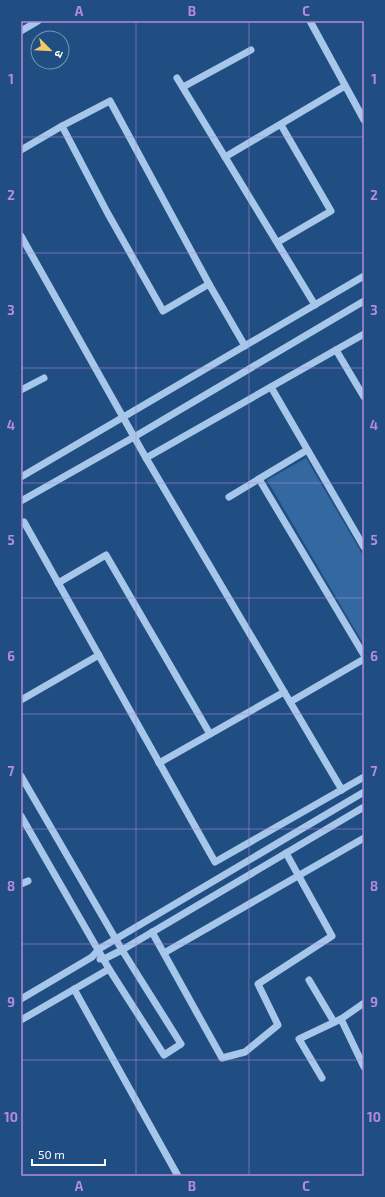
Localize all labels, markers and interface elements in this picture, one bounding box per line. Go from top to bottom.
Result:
text: A [75,3,84,19]
text: B [188,3,196,19]
text: C [302,3,310,19]
north arrow [30,30,70,70]
text: उ [52,49,67,60]
text: 1 [8,71,14,87]
text: 1 [371,71,377,87]
text: 2 [7,187,15,203]
text: 2 [370,187,378,203]
text: 3 [7,302,15,318]
text: 3 [370,302,378,318]
text: 4 [7,417,15,433]
text: 4 [370,417,378,433]
text: 5 [7,532,15,548]
text: 5 [370,532,378,548]
text: 6 [7,648,15,664]
text: 6 [370,648,378,664]
text: 7 [8,763,15,779]
text: 7 [371,763,378,779]
text: 8 [7,878,15,894]
text: 8 [370,878,378,894]
text: 9 [7,994,15,1010]
text: 9 [370,994,378,1010]
text: 10 [4,1109,18,1125]
text: 10 [367,1109,381,1125]
scale bar [32,1141,105,1167]
text: 50 m [38,1147,65,1161]
text: A [75,1178,84,1194]
text: B [188,1178,196,1194]
text: C [302,1178,310,1194]

